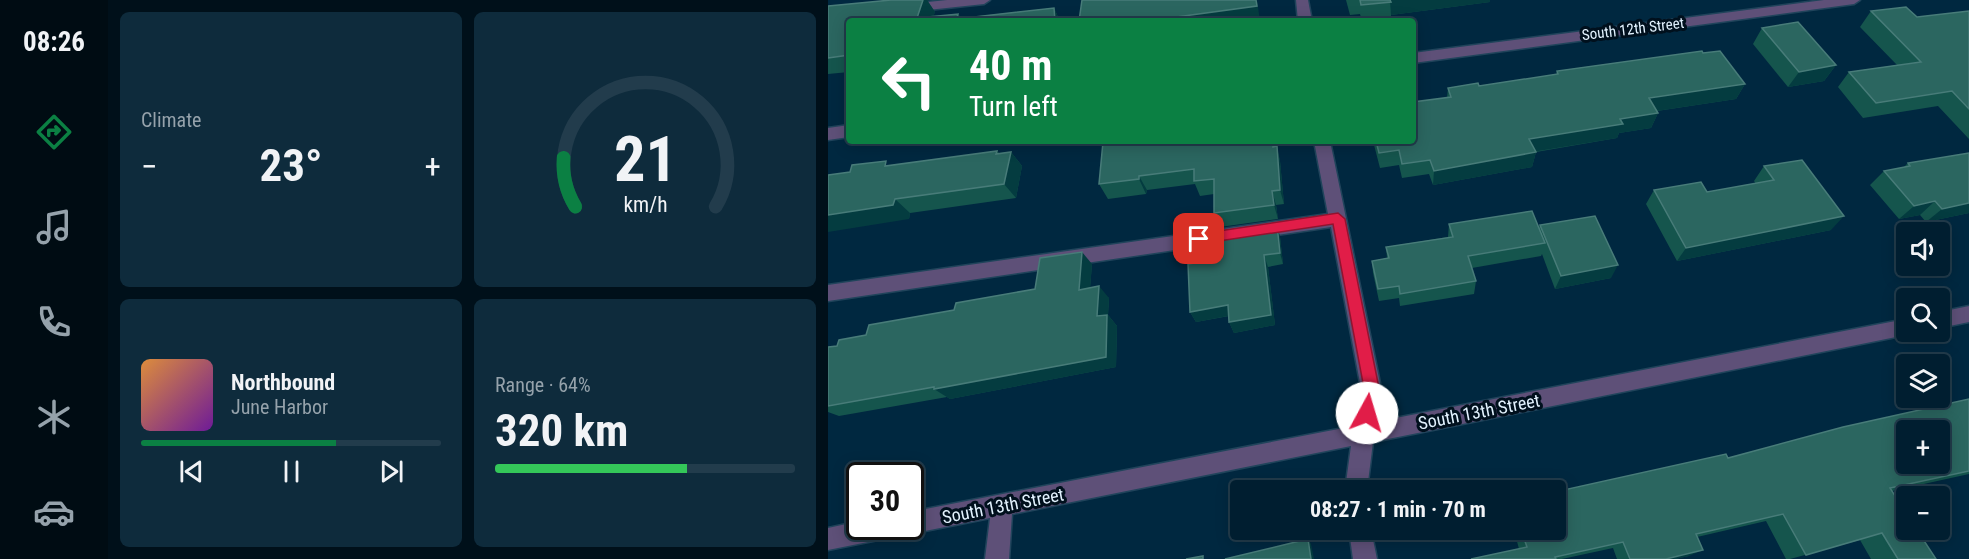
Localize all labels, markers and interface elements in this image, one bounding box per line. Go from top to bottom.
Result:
street label: South 12th Street [1581,14,1685,44]
text: 08:26 [23,26,85,58]
text: 40 m [969,41,1052,90]
icon: left [870,42,948,120]
text: Turn left [969,91,1058,123]
text: Climate [141,108,201,132]
icon: directions [33,111,75,153]
text: 21 [613,123,677,196]
text: 23° [260,139,323,192]
text: − [141,147,158,186]
text: + [425,147,441,186]
text: km/h [623,192,667,217]
icon: music [33,206,75,248]
pin [1173,213,1224,264]
icon: arrive [1182,222,1215,255]
map controls [1896,222,1950,540]
button: sound [1896,222,1950,276]
button: search [1896,288,1950,342]
icon: phone [33,301,75,343]
button: layers [1896,354,1950,408]
text: Northbound [231,370,335,395]
text: Range · 64% [495,373,591,397]
position arrow [1335,381,1399,445]
street label: South 13th Street [1416,389,1541,434]
text: June Harbor [231,395,328,419]
icon: climate [33,396,75,438]
text: 320 km [495,404,628,457]
button: + [1896,420,1950,474]
icon: previous [175,455,208,488]
icon: pause [275,455,308,488]
icon: next [375,455,408,488]
speed limit sign: 30 [846,462,924,540]
street label: South 13th Street [940,483,1065,528]
button: − [1896,486,1950,540]
icon: car [33,491,75,533]
text: 08:27 · 1 min · 70 m [1310,497,1486,522]

